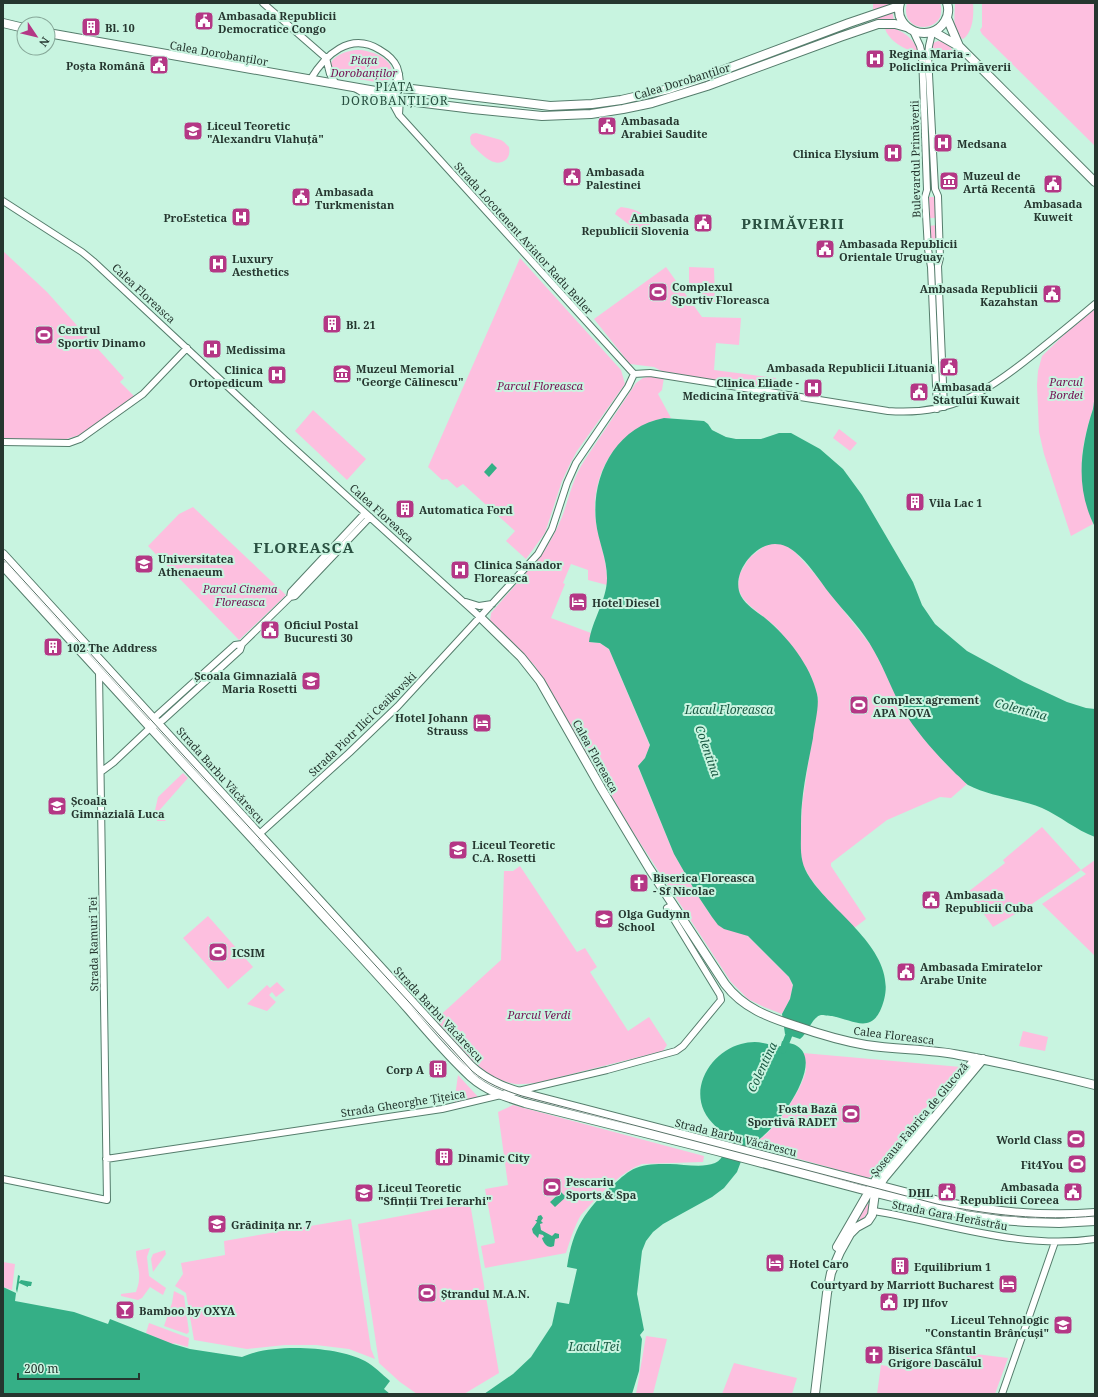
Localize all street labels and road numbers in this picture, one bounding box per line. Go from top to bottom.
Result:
street label: Calea Dorobanților [169,37,270,69]
street label: Calea Dorobanților [632,59,733,103]
street label: Bulevardul Primăverii [906,100,924,218]
street label: Strada Locotenent Aviator Radu Beller [451,158,597,318]
street label: Calea Floreasca [109,260,179,326]
street label: Calea Floreasca [347,480,417,546]
street label: Strada Piotr Ilici Ceaikovski [305,668,419,779]
street label: Calea Floreasca [570,717,622,795]
street label: Strada Barbu Văcărescu [174,724,268,826]
street label: Strada Ramuri Tei [85,896,101,992]
street label: Strada Barbu Văcărescu [391,963,487,1065]
street label: Calea Floreasca [853,1023,935,1047]
street label: Șoseaua Fabrica de Glucoză [867,1059,971,1179]
street label: Strada Gheorghe Țițeica [340,1086,466,1120]
street label: Strada Barbu Văcărescu [674,1115,798,1159]
street label: Strada Gara Herăstrău [891,1196,1009,1234]

